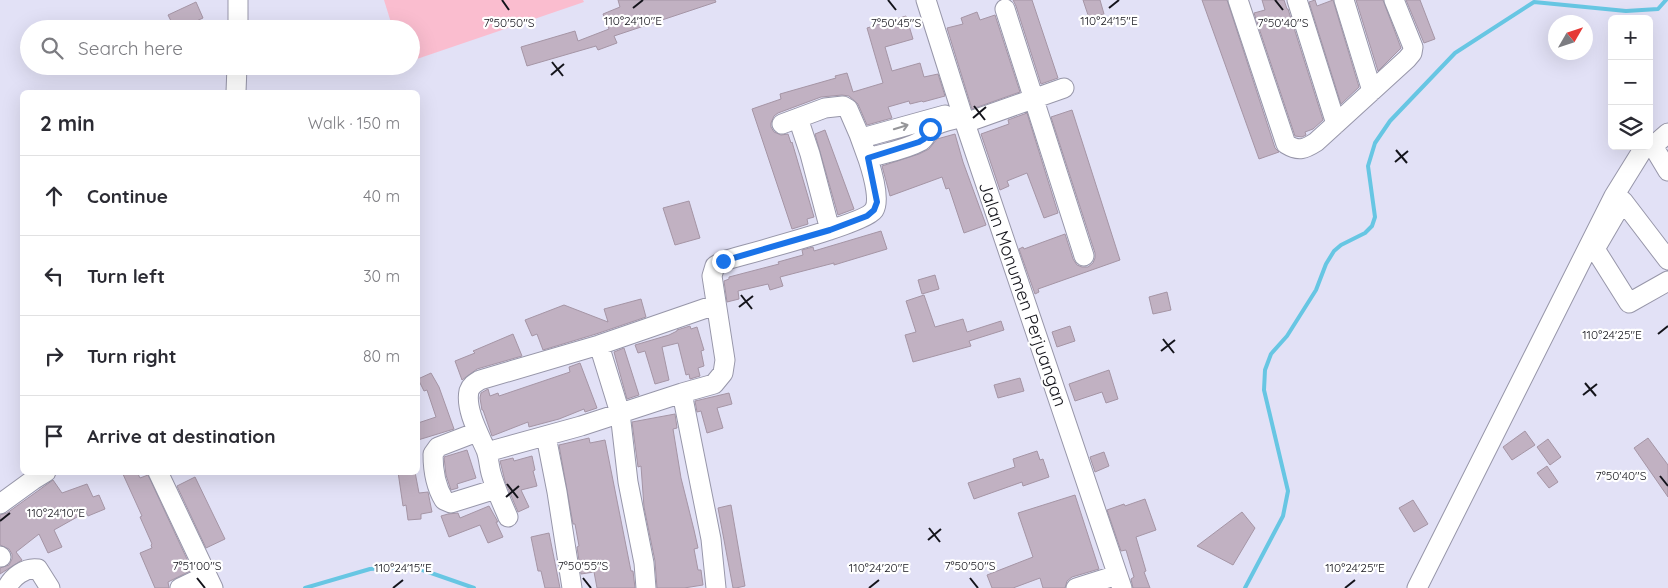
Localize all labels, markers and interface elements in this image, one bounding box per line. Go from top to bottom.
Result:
text: 110°24'10"E [604,13,662,28]
text: 110°24'15"E [1080,13,1138,28]
text: 7°50'50"S [483,15,535,30]
text: 7°50'45"S [871,15,921,30]
text: 7°50'40"S [1258,15,1309,30]
north arrow [1548,15,1593,60]
map controls [1608,15,1653,150]
button: + [1608,15,1653,60]
search box [20,20,420,75]
icon: search [38,34,66,62]
text: Search here [78,36,183,60]
button: − [1608,60,1653,105]
button: layers [1608,105,1653,150]
text: 2 min [40,110,95,136]
text: Walk · 150 m [308,113,400,133]
route start [919,118,942,141]
one-way arrow [893,122,909,131]
street label: Jalan Monumen Perjuangan [974,179,1072,409]
icon: ahead [40,182,68,210]
text: Continue [87,184,168,208]
text: 40 m [363,186,400,206]
route end [712,250,735,273]
icon: left [40,262,68,290]
text: Turn left [87,264,165,288]
text: 30 m [363,266,400,286]
text: 110°24'25"E [1582,327,1642,342]
icon: right [40,342,68,370]
text: Turn right [87,344,176,368]
text: 80 m [363,346,400,366]
icon: arrive [40,422,68,450]
text: Arrive at destination [87,424,276,448]
text: 7°50'40"S [1596,468,1647,483]
text: 110°24'10"E [27,505,85,520]
text: 7°51'00"S [172,558,222,573]
text: 7°50'55"S [558,558,609,573]
text: 7°50'50"S [944,558,996,573]
text: 110°24'15"E [374,560,432,575]
text: 110°24'20"E [849,560,909,575]
text: 110°24'25"E [1325,560,1385,575]

